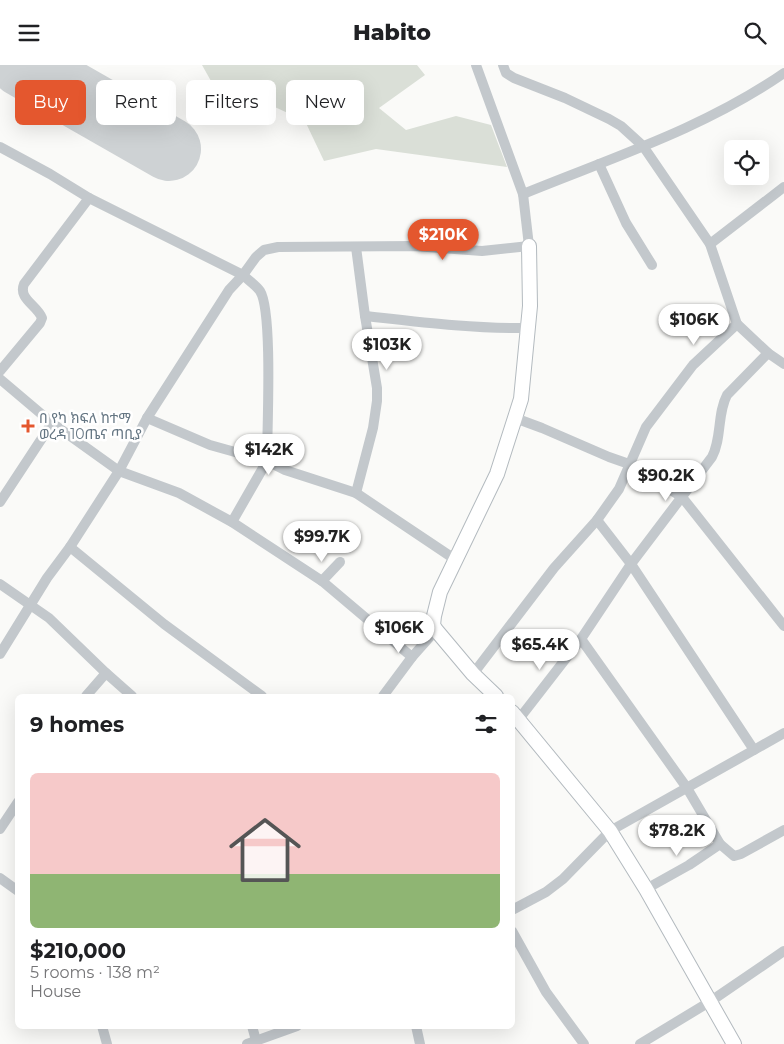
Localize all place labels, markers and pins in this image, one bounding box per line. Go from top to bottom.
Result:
pin: $210K [408,219,478,261]
pin: $106K [659,303,729,346]
pin: $103K [352,329,422,371]
place label: በ የካ ክፍለ ከተማ ወረዳ 10ጤና ጣቢያ [39,409,142,443]
marker: በ የካ ክፍለ ከተማ ወረዳ 10ጤና ጣቢያ [21,419,35,433]
pin: $142K [234,433,304,476]
pin: $90.2K [625,459,707,502]
pin: $99.7K [281,521,363,563]
pin: $106K [364,611,434,654]
pin: $65.4K [499,629,581,671]
pin: $78.2K [636,815,718,857]

